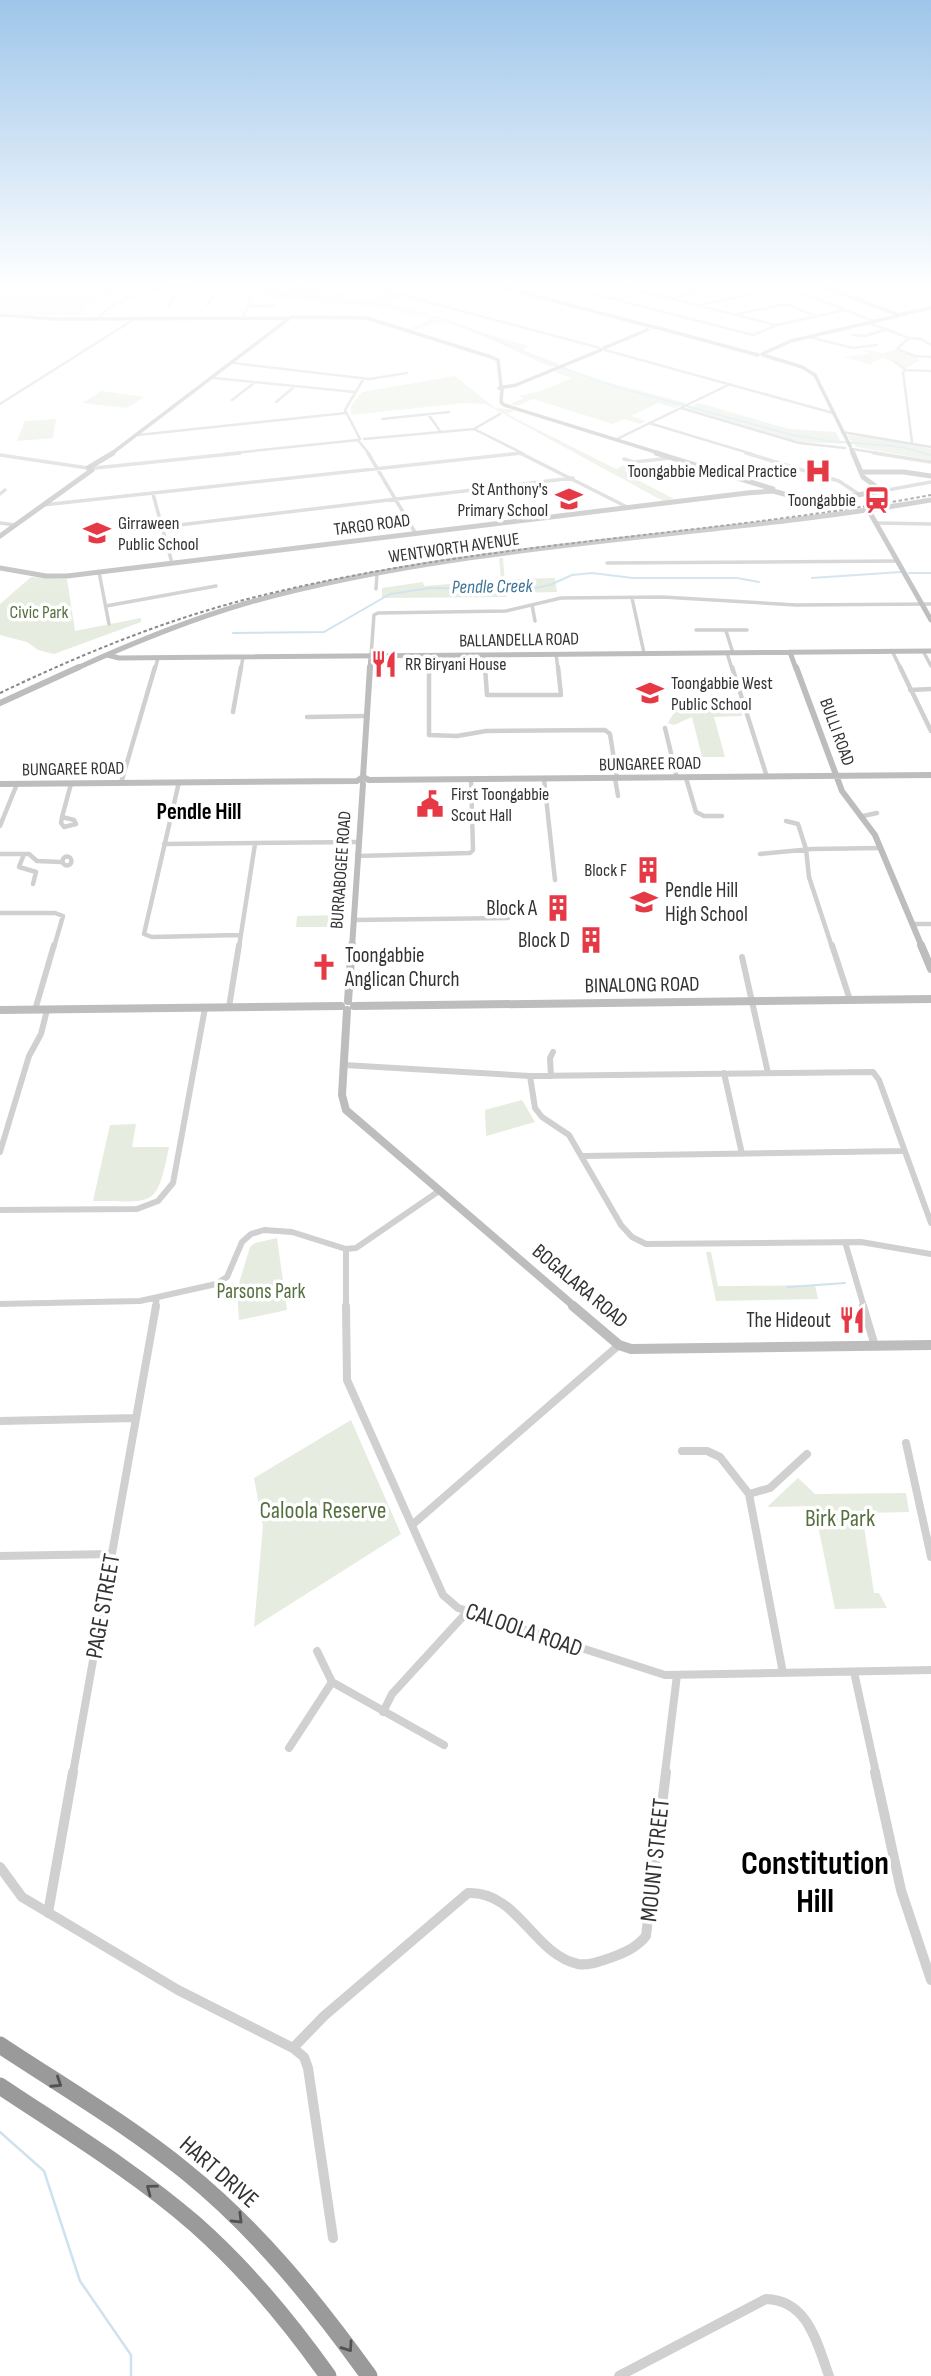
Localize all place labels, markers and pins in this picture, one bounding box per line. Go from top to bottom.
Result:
hospital icon: Toongabbie Medical Practice [803,456,833,486]
place label: Toongabbie Medical Practice [627,461,797,482]
place label: St Anthony's Primary School [457,479,548,521]
school or university icon: St Anthony's Primary School [554,484,584,514]
station icon: Toongabbie [862,485,892,515]
place label: Toongabbie [788,490,856,511]
place label: Girraween Public School [118,513,199,555]
school or university icon: Girraween Public School [82,518,112,548]
restaurant icon: RR Biryani House [369,649,399,679]
place label: RR Biryani House [405,654,507,675]
place label: Toongabbie West Public School [671,673,773,715]
school or university icon: Toongabbie West Public School [635,678,665,708]
place label: First Toongabbie Scout Hall [451,784,549,826]
public building icon: First Toongabbie Scout Hall [415,789,445,819]
building icon: Block F [633,855,663,885]
place label: Block F [584,860,627,881]
place label: Pendle Hill High School [665,878,748,927]
school or university icon: Pendle Hill High School [629,887,659,917]
building icon: Block A [543,893,573,923]
place label: Block A [486,896,538,921]
building icon: Block D [576,925,606,955]
place label: Block D [518,928,570,953]
place label: Toongabbie Anglican Church [344,943,460,992]
church icon: Toongabbie Anglican Church [309,952,339,982]
restaurant icon: The Hideout [837,1305,867,1335]
place label: The Hideout [746,1308,831,1333]

